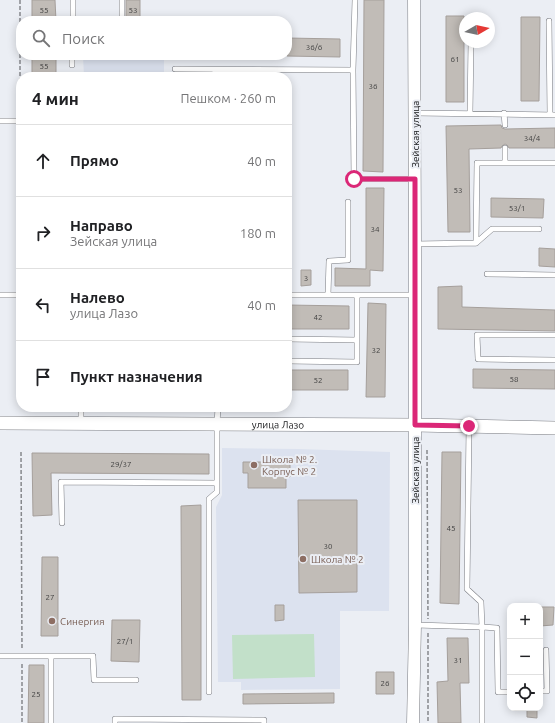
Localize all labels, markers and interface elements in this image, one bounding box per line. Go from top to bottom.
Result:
house number: 55 [39,6,49,15]
house number: 53 [128,6,138,15]
north arrow [459,12,495,48]
search box [16,16,292,60]
icon: search [30,27,52,49]
text: Поиск [62,30,105,47]
house number: 36/6 [306,43,323,52]
house number: 61 [450,55,460,64]
house number: 55 [39,62,49,71]
house number: 36 [368,82,378,91]
text: 4 мин [32,89,79,108]
text: Пешком · 260 m [180,91,276,105]
street label: Зейская улица [410,100,421,168]
house number: 34/4 [524,134,541,143]
icon: ahead [32,150,54,172]
text: Прямо [70,152,119,169]
text: 40 m [247,154,276,168]
route start [345,170,363,188]
house number: 53 [453,186,463,195]
house number: 53/1 [509,204,525,213]
text: Направо [70,217,133,234]
icon: right [32,222,54,244]
house number: 34 [370,225,380,234]
text: 180 m [240,226,276,240]
text: Зейская улица [70,234,157,248]
house number: 3 [304,274,308,283]
text: Налево [70,289,125,306]
icon: left [32,294,54,316]
text: 40 m [247,298,276,312]
text: улица Лазо [70,306,138,320]
house number: 42 [313,313,323,322]
house number: 32 [371,346,381,355]
icon: arrive [32,366,54,388]
text: Пункт назначения [70,368,203,385]
house number: 58 [509,375,519,384]
house number: 52 [313,376,323,385]
route end [460,417,478,435]
street label: улица Лазо [252,419,304,430]
street label: Зейская улица [410,436,421,504]
place label: Школа № 2. Корпус № 2 [262,454,317,477]
house number: 29/37 [111,460,132,469]
marker: Школа № 2. Корпус № 2 [249,460,259,470]
house number: 45 [446,524,456,533]
house number: 30 [323,542,333,551]
marker: Школа № 2 [298,554,308,564]
place label: Школа № 2 [311,554,364,565]
house number: 27 [45,593,55,602]
map controls [507,603,543,711]
button: + [507,603,543,639]
marker: Синергия [47,616,57,626]
place label: Синергия [60,616,105,627]
house number: 27/1 [117,637,133,646]
button: − [507,639,543,675]
house number: 31 [453,656,463,665]
button: locate [507,675,543,711]
house number: 26 [380,679,390,688]
house number: 25 [31,690,41,699]

